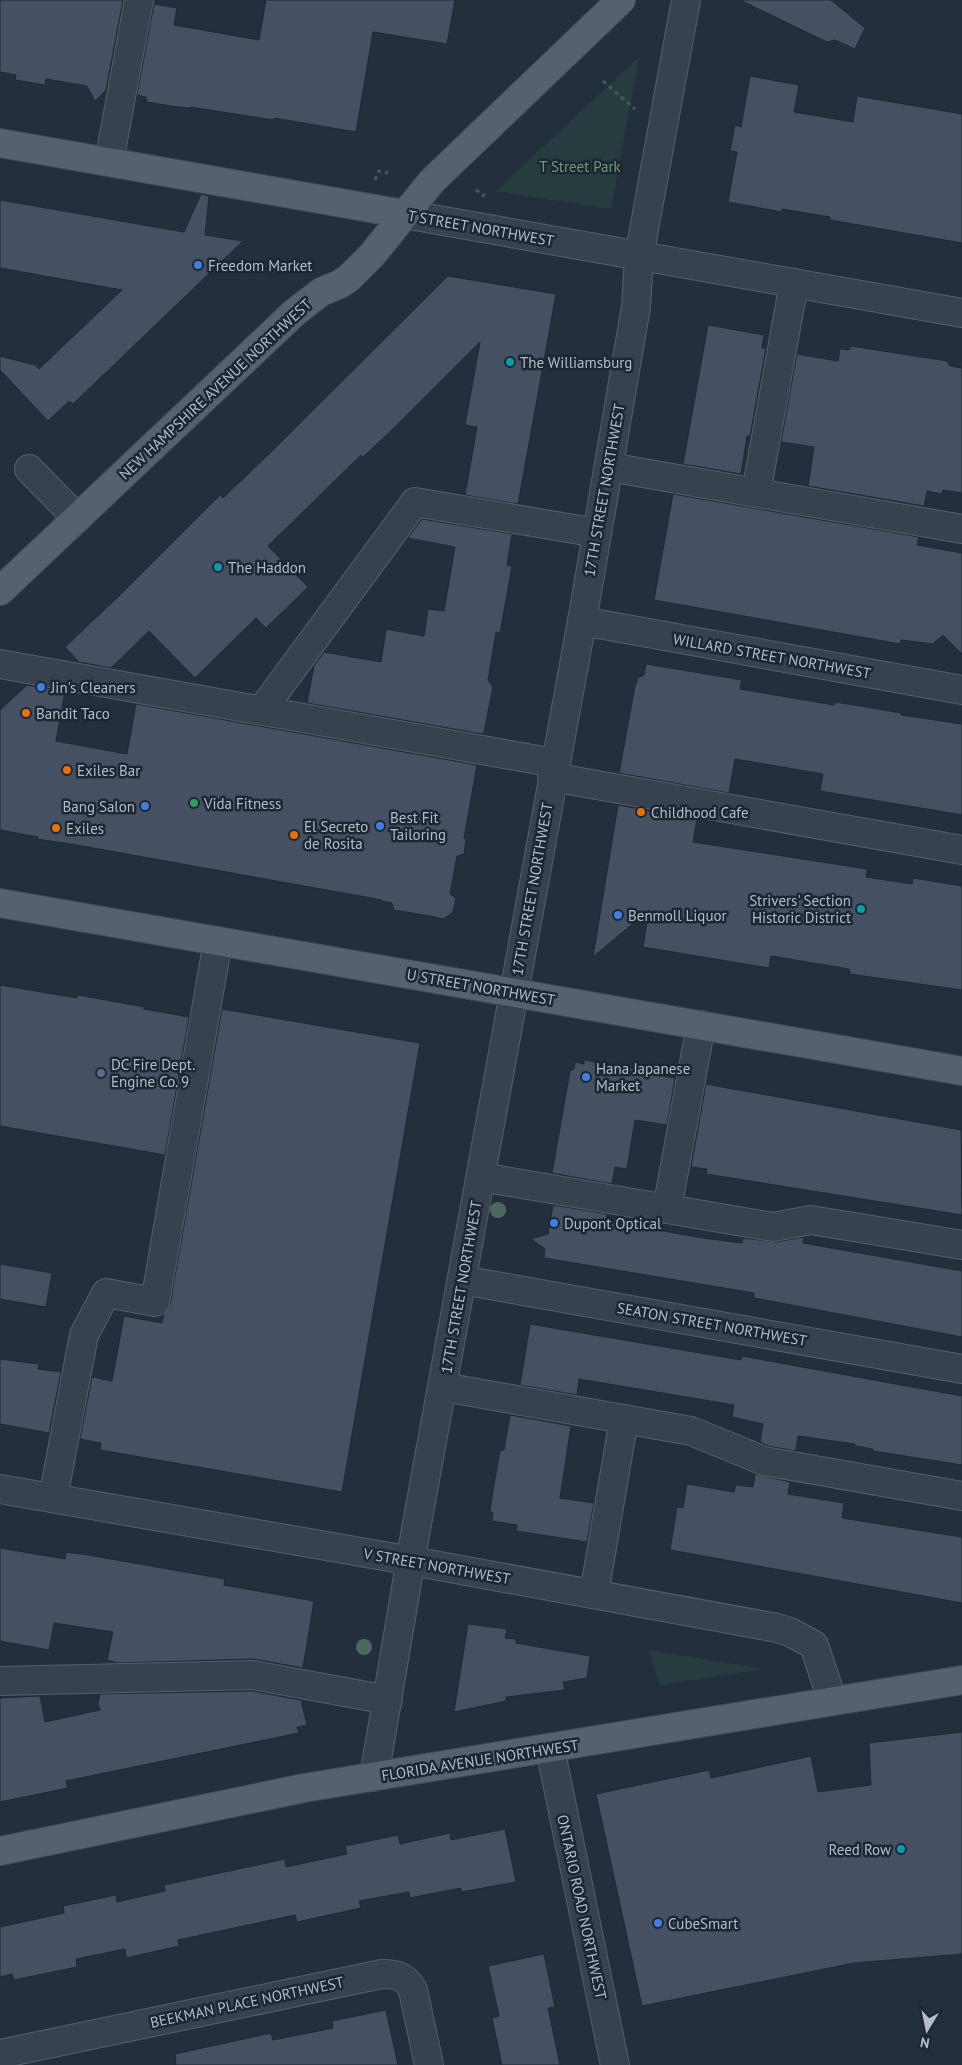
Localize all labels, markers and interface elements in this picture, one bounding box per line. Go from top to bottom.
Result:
park label: T Street Park [539,157,622,176]
street label: T STREET NORTHWEST [406,206,556,250]
place label: Freedom Market [208,256,312,275]
marker: Freedom Market [192,259,204,271]
street label: NEW HAMPSHIRE AVENUE NORTHWEST [115,294,316,483]
place label: The Williamsburg [520,353,632,372]
marker: The Williamsburg [504,356,516,368]
street label: 17TH STREET NORTHWEST [579,401,629,578]
place label: The Haddon [228,558,306,577]
marker: The Haddon [212,561,224,573]
street label: WILLARD STREET NORTHWEST [672,629,873,683]
place label: Jin's Cleaners [50,678,136,697]
marker: Jin's Cleaners [35,681,47,693]
place label: Bandit Taco [36,704,110,723]
marker: Bandit Taco [20,707,32,719]
place label: Exiles Bar [77,761,140,780]
marker: Exiles Bar [61,764,73,776]
place label: Vida Fitness [203,794,281,813]
place label: Bang Salon [63,797,135,816]
marker: Vida Fitness [188,797,200,809]
marker: Bang Salon [139,800,151,812]
street label: 17TH STREET NORTHWEST [507,800,557,977]
place label: Childhood Cafe [651,803,749,822]
marker: Childhood Cafe [635,806,647,818]
place label: Best Fit Tailoring [390,808,446,844]
place label: El Secreto de Rosita [304,817,368,853]
place label: Exiles [66,819,104,838]
marker: Best Fit Tailoring [374,820,386,832]
marker: Exiles [50,822,62,834]
marker: El Secreto de Rosita [288,829,300,841]
place label: Strivers' Section Historic District [749,891,851,927]
marker: Strivers' Section Historic District [855,903,867,915]
place label: Benmoll Liquor [628,906,727,925]
marker: Benmoll Liquor [612,909,624,921]
street label: U STREET NORTHWEST [405,965,557,1010]
place label: DC Fire Dept. Engine Co. 9 [111,1055,195,1091]
place label: Hana Japanese Market [596,1059,690,1095]
marker: DC Fire Dept. Engine Co. 9 [95,1067,107,1079]
marker: Hana Japanese Market [580,1071,592,1083]
street label: 17TH STREET NORTHWEST [436,1198,486,1375]
place label: Dupont Optical [564,1214,662,1233]
marker: Dupont Optical [548,1217,560,1229]
street label: SEATON STREET NORTHWEST [616,1298,809,1350]
street label: V STREET NORTHWEST [361,1544,512,1588]
street label: FLORIDA AVENUE NORTHWEST [380,1735,581,1785]
street label: ONTARIO ROAD NORTHWEST [553,1813,611,2002]
place label: Reed Row [829,1840,891,1859]
marker: Reed Row [895,1843,907,1855]
place label: CubeSmart [668,1914,738,1933]
marker: CubeSmart [652,1917,664,1929]
street label: BEEKMAN PLACE NORTHWEST [148,1972,346,2032]
north arrow [902,2005,952,2055]
text: N [919,2033,931,2052]

